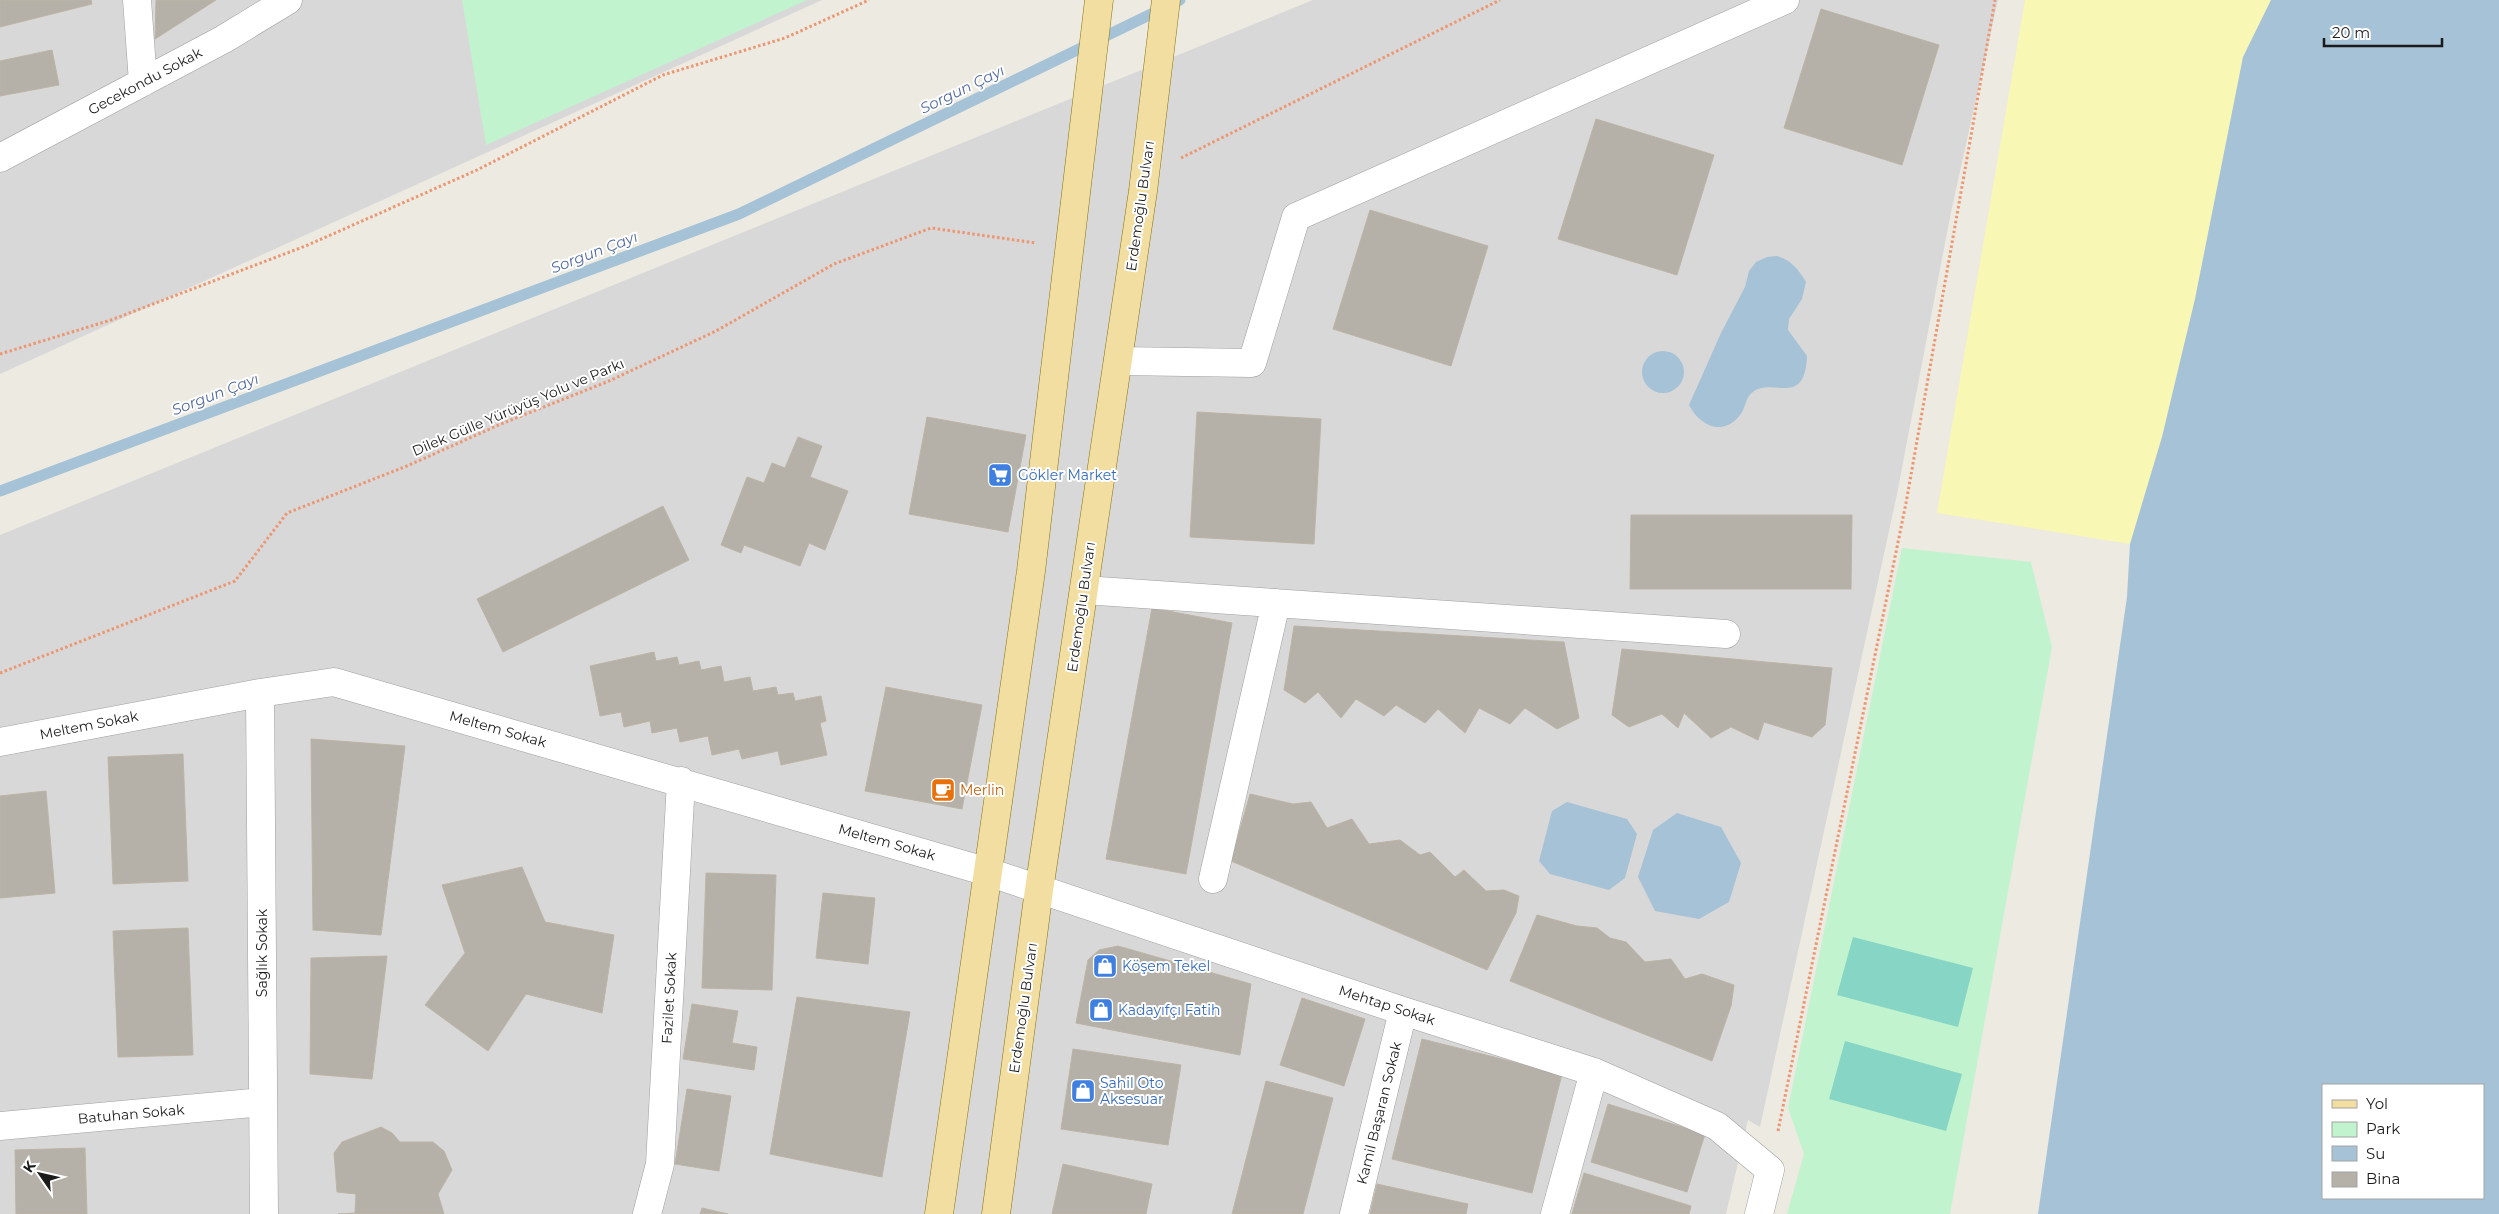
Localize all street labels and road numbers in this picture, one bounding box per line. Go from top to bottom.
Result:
street label: Gecekondu Sokak [85,43,206,119]
street label: Erdemoğlu Bulvarı [1122,140,1158,272]
street label: Dilek Gülle Yürüyüş Yolu ve Parkı [409,354,627,460]
street label: Erdemoğlu Bulvarı [1063,541,1099,673]
street label: Meltem Sokak [38,706,140,743]
street label: Meltem Sokak [447,707,549,752]
street label: Meltem Sokak [836,820,938,865]
street label: Sağlık Sokak [253,908,271,997]
street label: Erdemoğlu Bulvarı [1005,942,1041,1074]
street label: Fazilet Sokak [658,951,680,1044]
street label: Mehtap Sokak [1336,981,1438,1029]
street label: Kamil Başaran Sokak [1353,1039,1406,1186]
street label: Batuhan Sokak [77,1100,186,1128]

